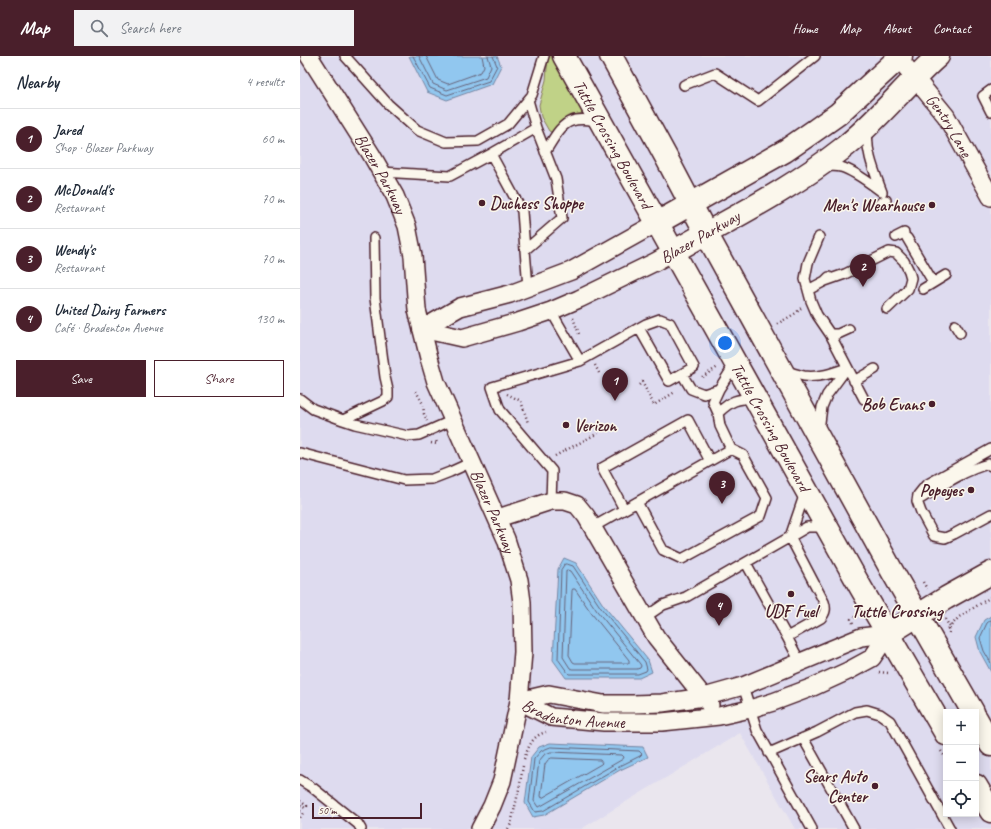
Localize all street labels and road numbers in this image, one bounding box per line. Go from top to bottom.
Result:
street label: Tuttle Crossing Boulevard [569,76,659,214]
street label: Gentry Lane [921,89,978,162]
street label: Blazer Parkway [350,130,412,218]
street label: Blazer Parkway [656,205,745,268]
street label: Tuttle Crossing Boulevard [727,359,817,497]
street label: Blazer Parkway [466,466,520,556]
street label: Bradenton Avenue [518,694,626,733]

